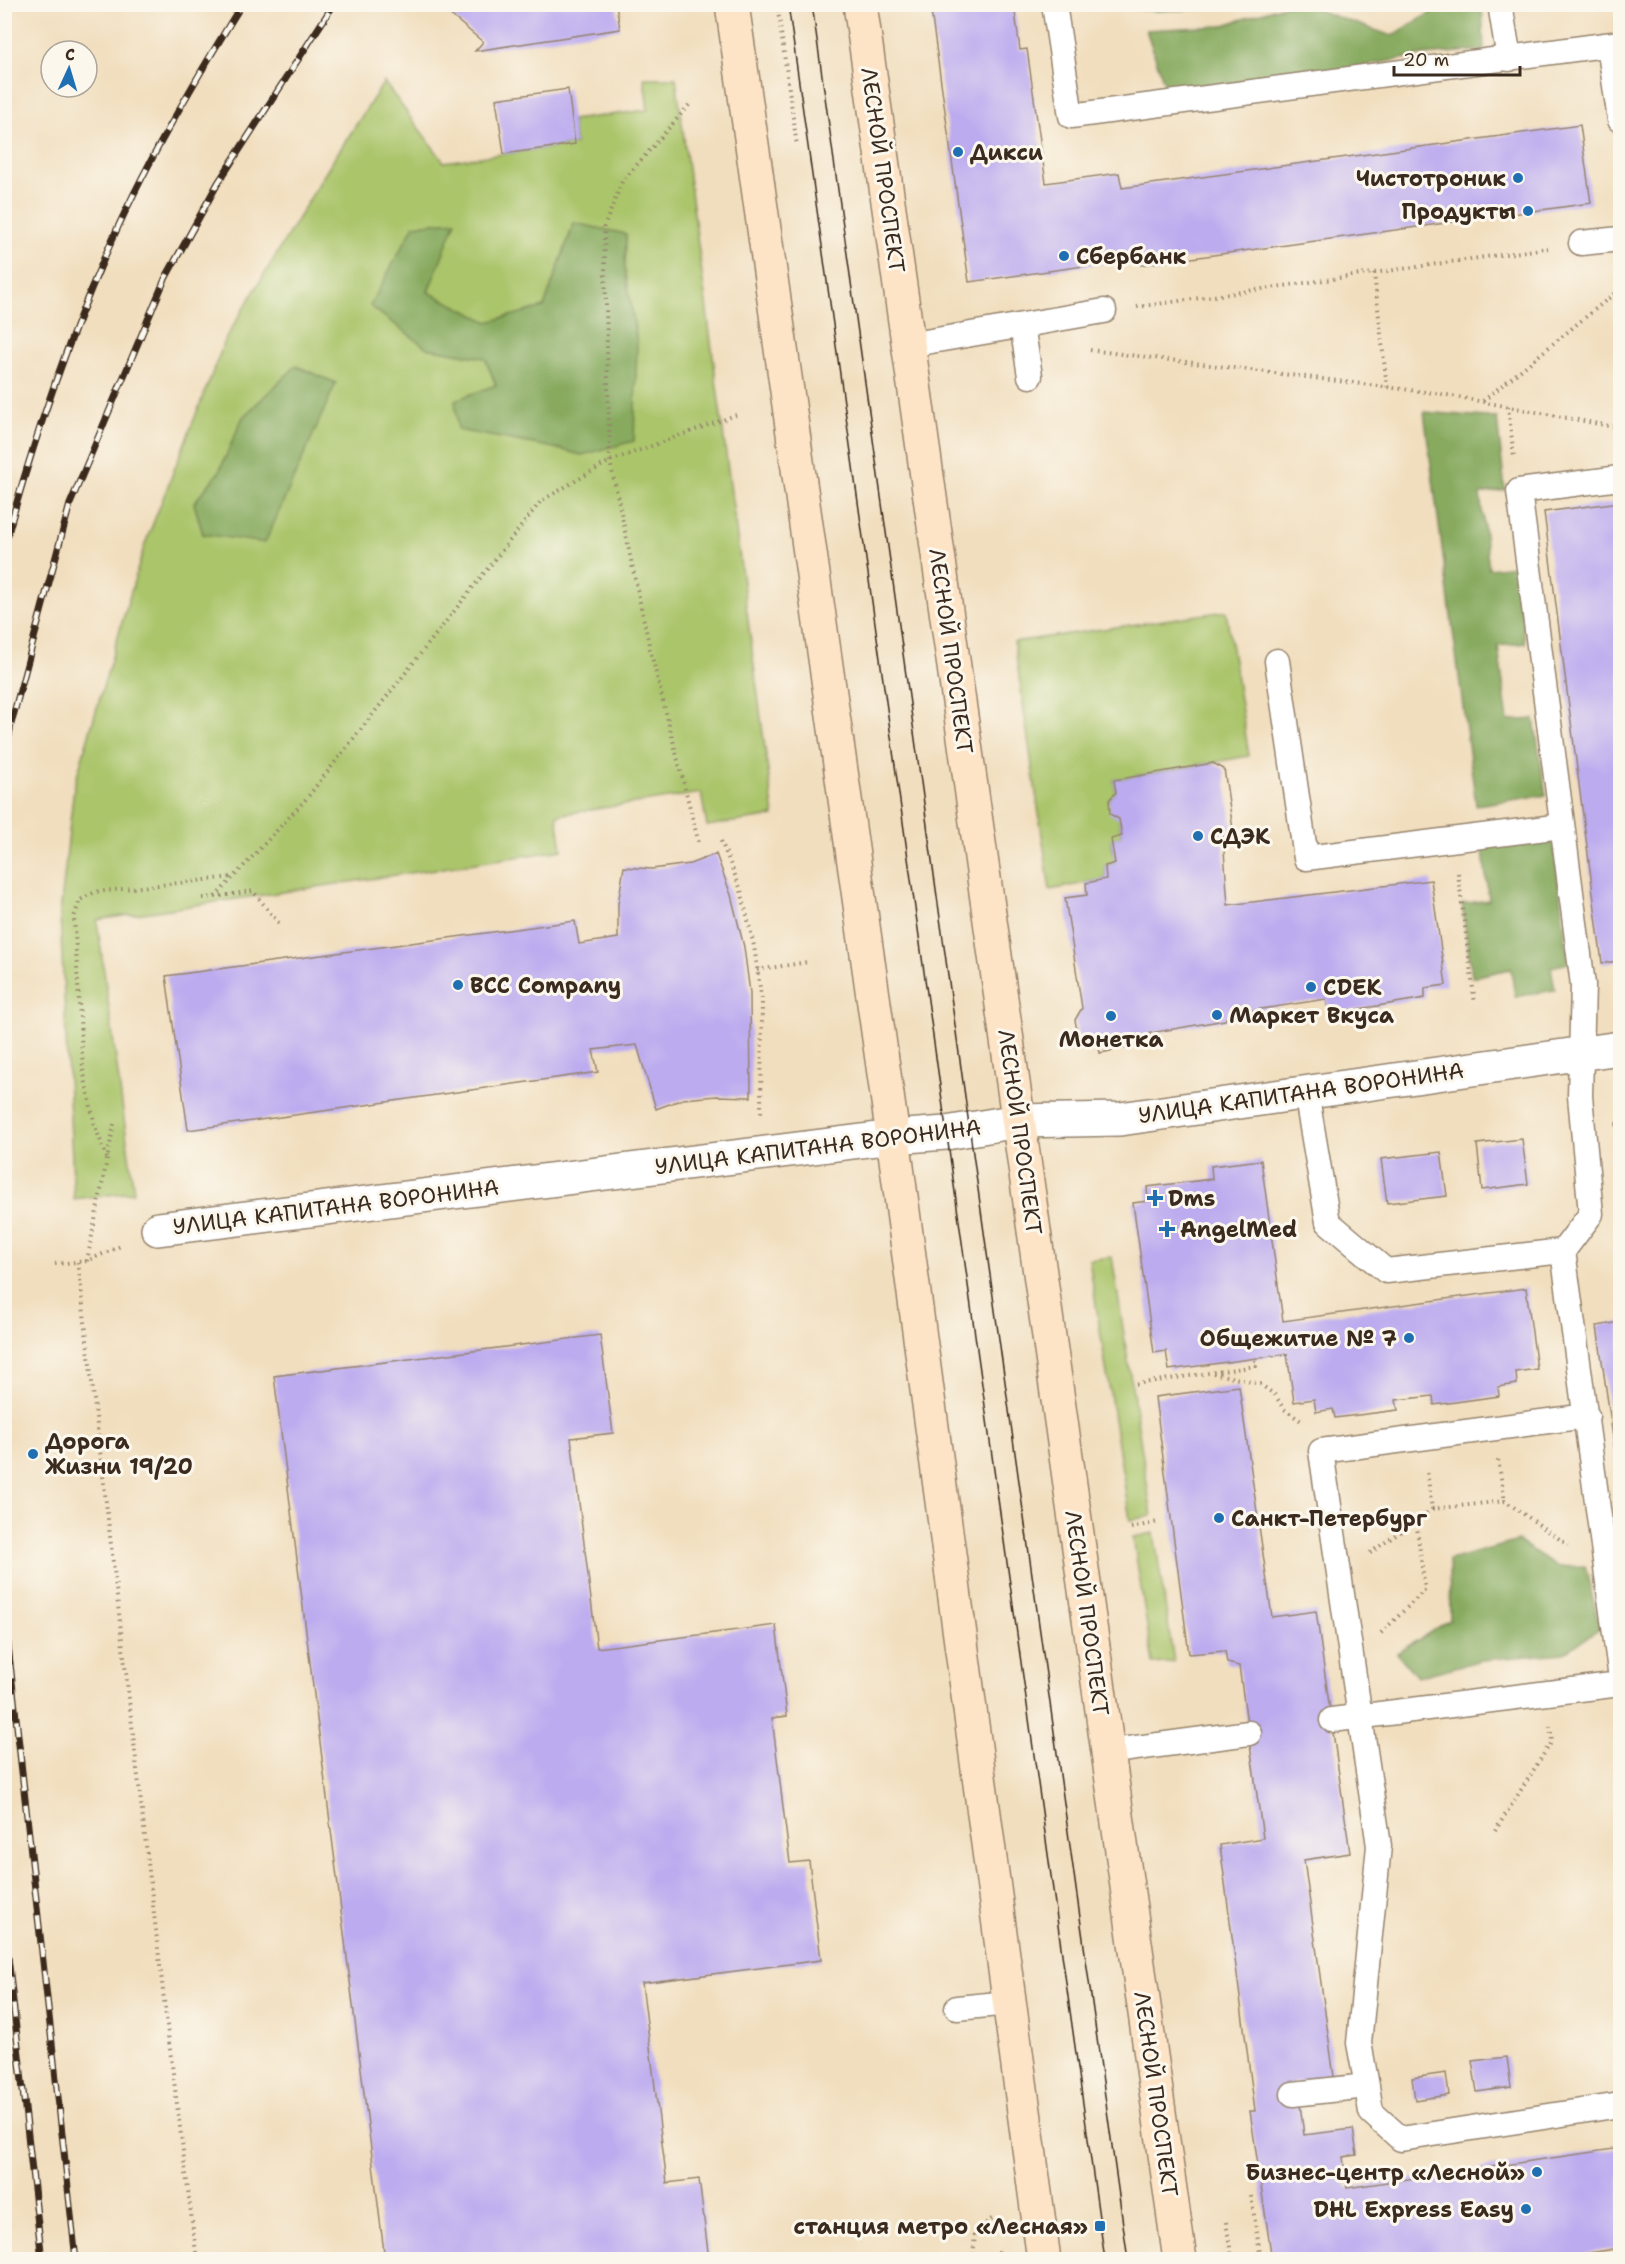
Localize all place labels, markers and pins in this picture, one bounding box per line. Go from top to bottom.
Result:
place label: Дикси [970,138,1043,167]
marker: Дикси [951,145,965,159]
place label: Чистотроник [1356,164,1506,193]
marker: Чистотроник [1511,171,1525,185]
place label: Продукты [1402,197,1516,226]
marker: Продукты [1521,204,1535,218]
place label: Сбербанк [1076,242,1186,271]
marker: Сбербанк [1057,249,1071,263]
place label: СДЭК [1210,822,1270,851]
marker: СДЭК [1191,829,1205,843]
place label: BCC Company [470,971,621,1000]
place label: CDEK [1323,973,1382,1002]
marker: BCC Company [451,978,465,992]
marker: CDEK [1304,980,1318,994]
place label: Маркет Вкуса [1229,1001,1394,1030]
marker: Маркет Вкуса [1210,1008,1224,1022]
marker: Монетка [1104,1009,1118,1023]
place label: Монетка [1058,1025,1164,1054]
place label: Dms [1168,1184,1215,1213]
marker: Dms [1146,1189,1164,1207]
place label: AngelMed [1180,1215,1297,1244]
marker: AngelMed [1158,1220,1176,1238]
place label: Общежитие № 7 [1199,1324,1397,1353]
marker: Общежитие № 7 [1402,1331,1416,1345]
place label: Дорога Жизни 19/20 [45,1427,193,1481]
marker: Дорога Жизни 19/20 [26,1447,40,1461]
place label: Санкт-Петербург [1231,1504,1428,1533]
marker: Санкт-Петербург [1212,1511,1226,1525]
place label: Бизнес-центр «Лесной» [1246,2158,1525,2187]
marker: Бизнес-центр «Лесной» [1530,2165,1544,2179]
place label: DHL Express Easy [1313,2195,1514,2224]
marker: DHL Express Easy [1519,2202,1533,2216]
place label: станция метро «Лесная» [793,2212,1088,2241]
marker: станция метро «Лесная» [1093,2219,1107,2233]

